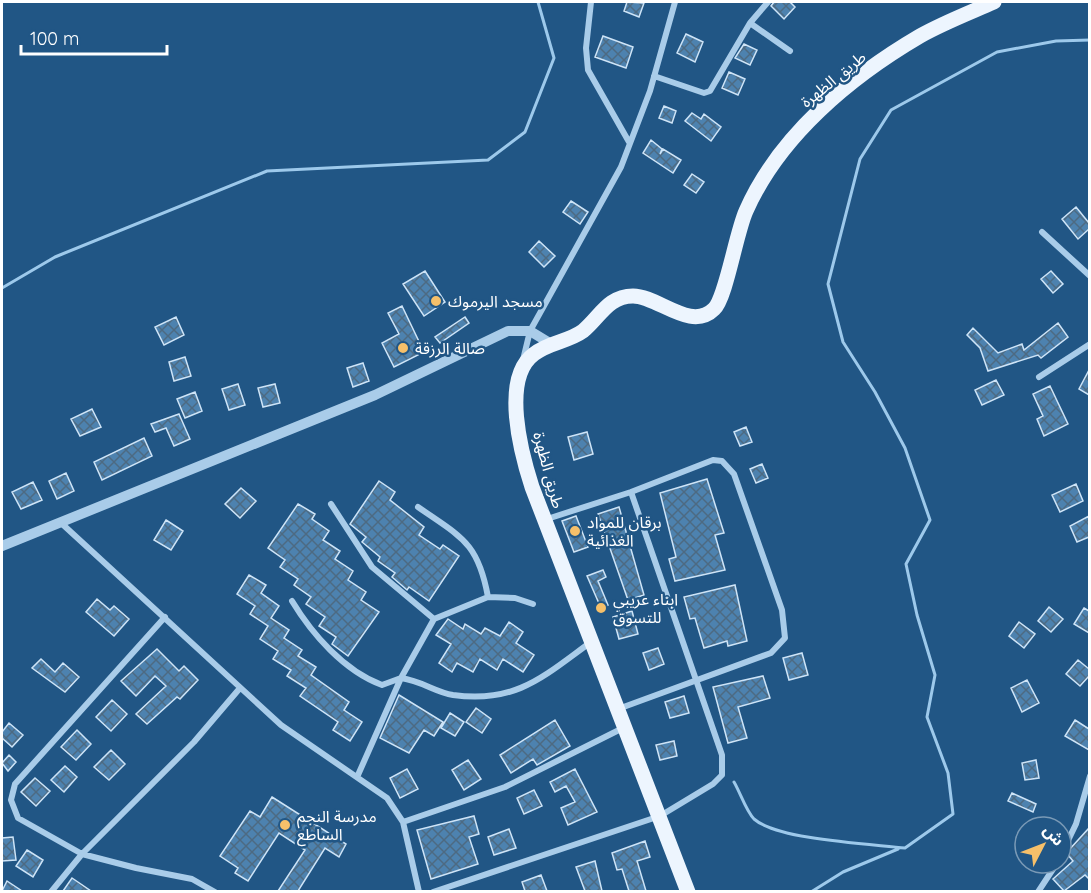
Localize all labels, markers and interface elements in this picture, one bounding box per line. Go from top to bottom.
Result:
scale bar [21,18,166,56]
text: 100 m [30,27,79,50]
street label: طريق الظهرة [796,46,871,112]
place label: مسجد اليرموك [448,291,543,311]
marker: مسجد اليرموك [429,294,443,308]
place label: صالة الرزقة [415,338,485,358]
marker: صالة الرزقة [396,341,410,355]
street label: طريق الظهرة [528,430,569,511]
place label: برقان للمواد الغذائية [587,512,662,550]
marker: برقان للمواد الغذائية [568,524,582,538]
place label: ابناء عريبي للتسوق [613,589,678,627]
marker: ابناء عريبي للتسوق [594,601,608,615]
place label: مدرسة النجم الساطع [297,806,377,847]
north arrow [1013,815,1073,875]
marker: مدرسة النجم الساطع [278,818,292,832]
text: ش [1039,820,1069,850]

